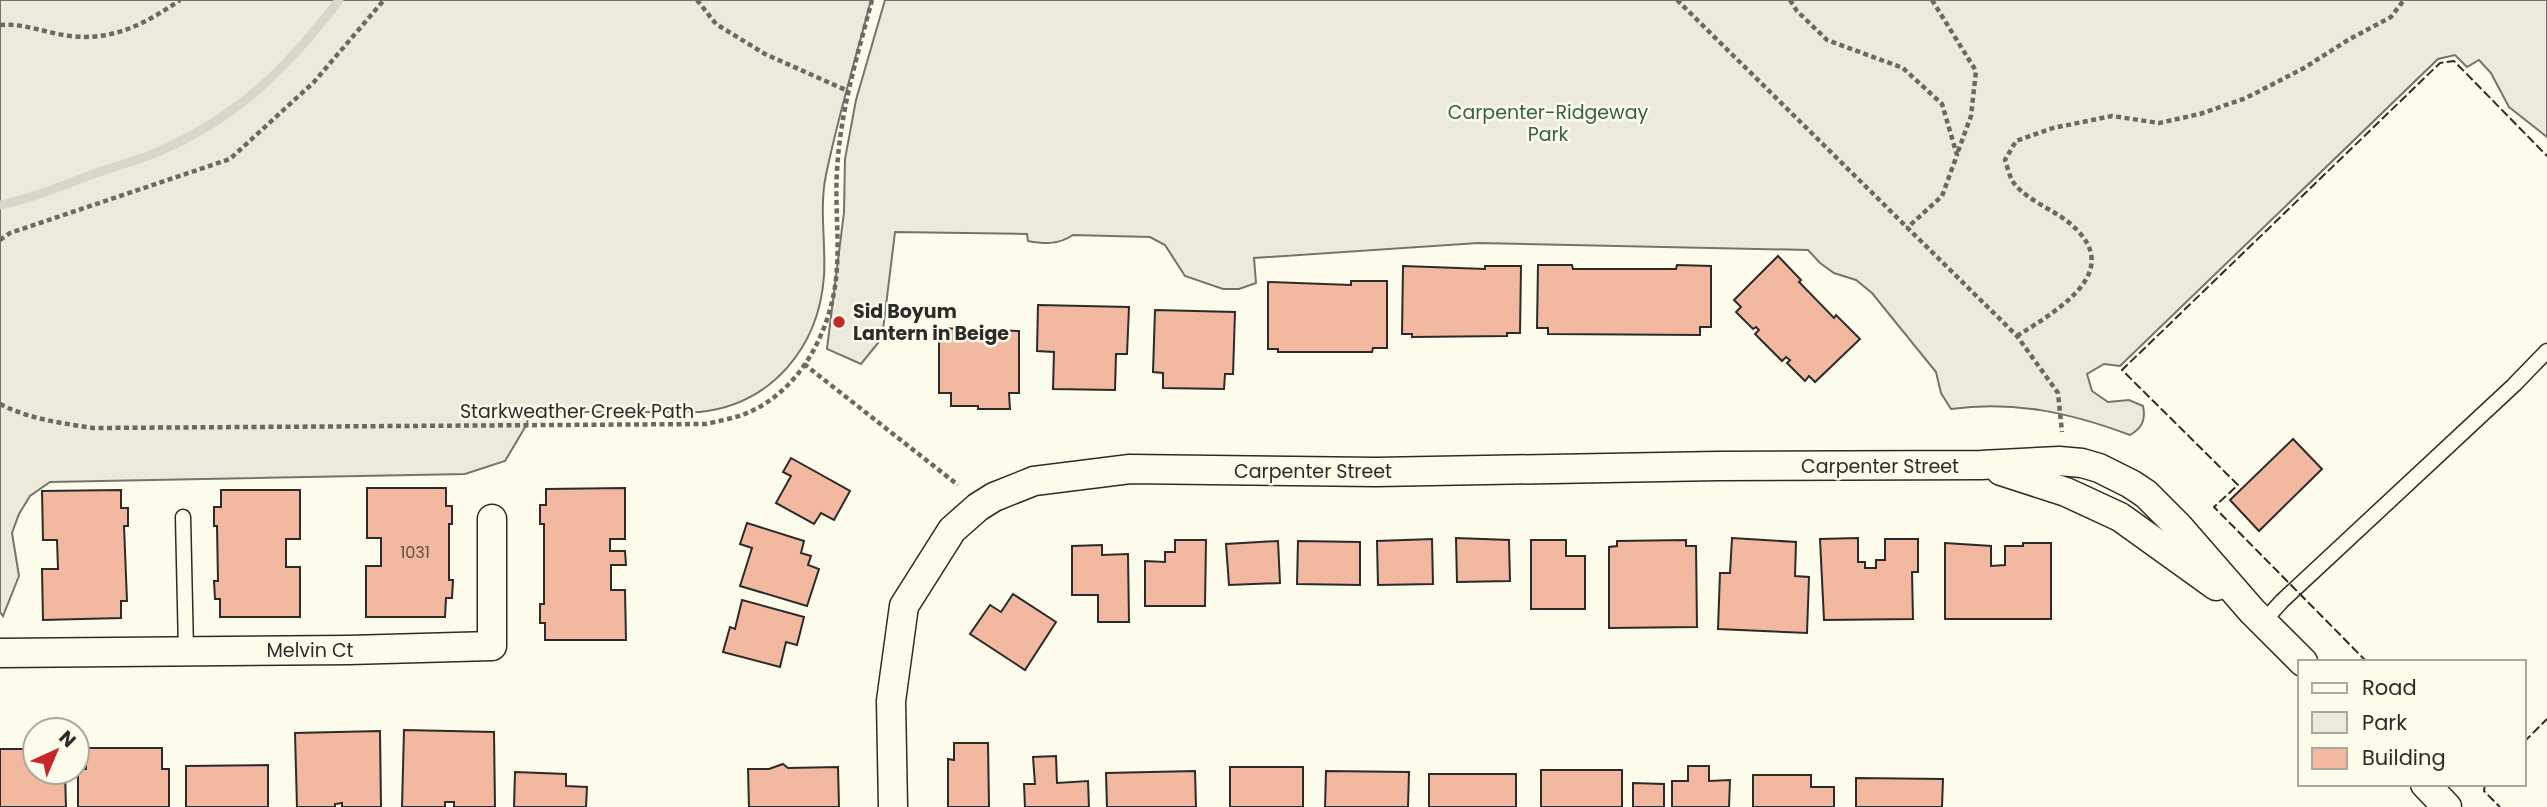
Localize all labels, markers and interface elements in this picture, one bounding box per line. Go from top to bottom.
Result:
park label: Carpenter-Ridgeway Park [1448,99,1649,148]
place label: Sid Boyum Lantern in Beige [853,298,1009,347]
marker: Sid Boyum Lantern in Beige [831,314,847,330]
street label: Starkweather Creek Path [460,398,694,425]
street label: Carpenter Street [1801,453,1959,480]
street label: Carpenter Street [1234,458,1392,485]
house number: 1031 [400,541,430,564]
street label: Melvin Ct [267,637,354,664]
legend [2298,660,2526,786]
text: Road [2362,673,2417,702]
text: Park [2362,708,2407,737]
north arrow [21,716,91,786]
text: N [53,724,82,754]
text: Building [2362,743,2446,772]

